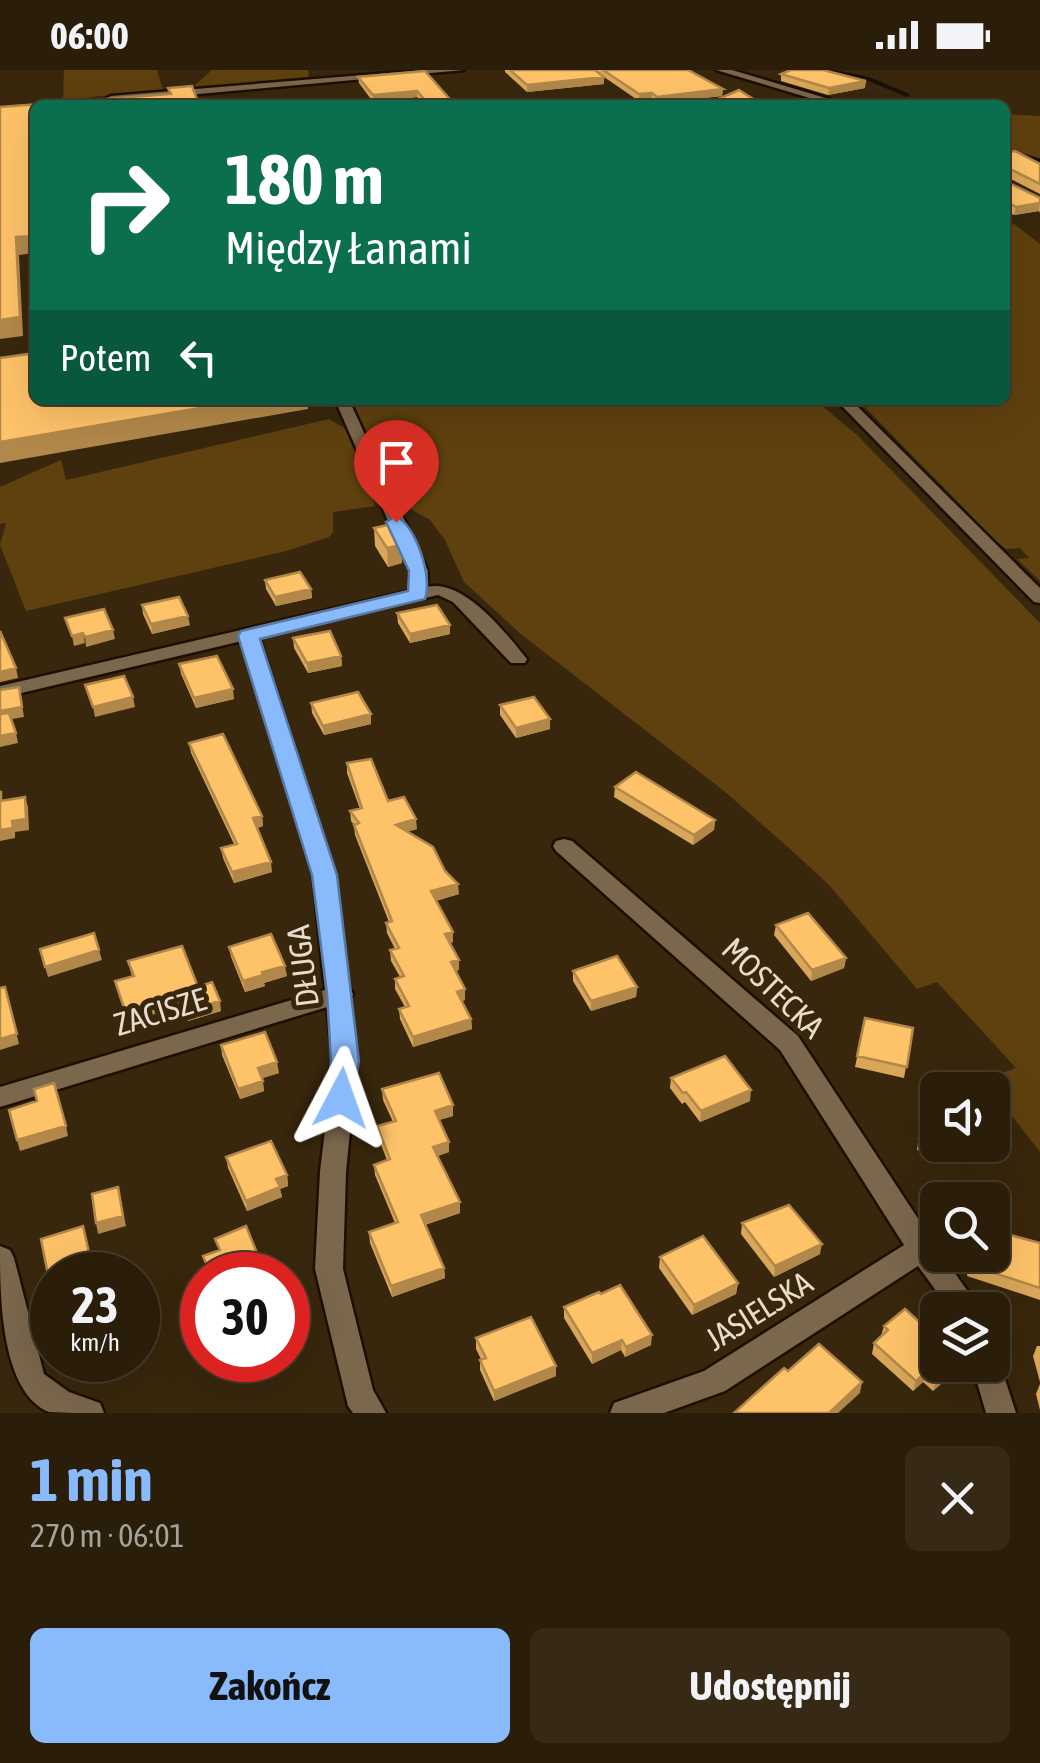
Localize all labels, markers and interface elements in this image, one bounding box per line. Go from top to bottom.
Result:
text: 06:00 [50,14,129,57]
text: 180 m [225,139,384,219]
icon: right [60,140,190,270]
text: Między Łanami [225,222,472,274]
icon: left [171,330,226,385]
text: Potem [60,336,151,379]
pin [354,420,439,523]
icon: arrive [369,435,424,490]
street label: DŁUGA [279,923,326,1009]
street label: MOSTECKA [715,930,832,1045]
street label: ZACISZE [109,980,211,1043]
position arrow [289,1046,393,1150]
map controls [920,1072,1010,1382]
button: sound [920,1072,1010,1162]
button: search [920,1182,1010,1272]
speed limit sign: 30 [180,1252,310,1382]
street label: JASIELSKA [699,1263,819,1358]
text: 23 [71,1276,118,1334]
button: layers [920,1292,1010,1382]
text: km/h [70,1328,120,1356]
text: 1 min [30,1445,153,1514]
button: close [905,1446,1010,1551]
text: 270 m · 06:01 [30,1517,185,1554]
button: Zakończ [30,1628,510,1743]
button: Udostępnij [530,1628,1010,1743]

